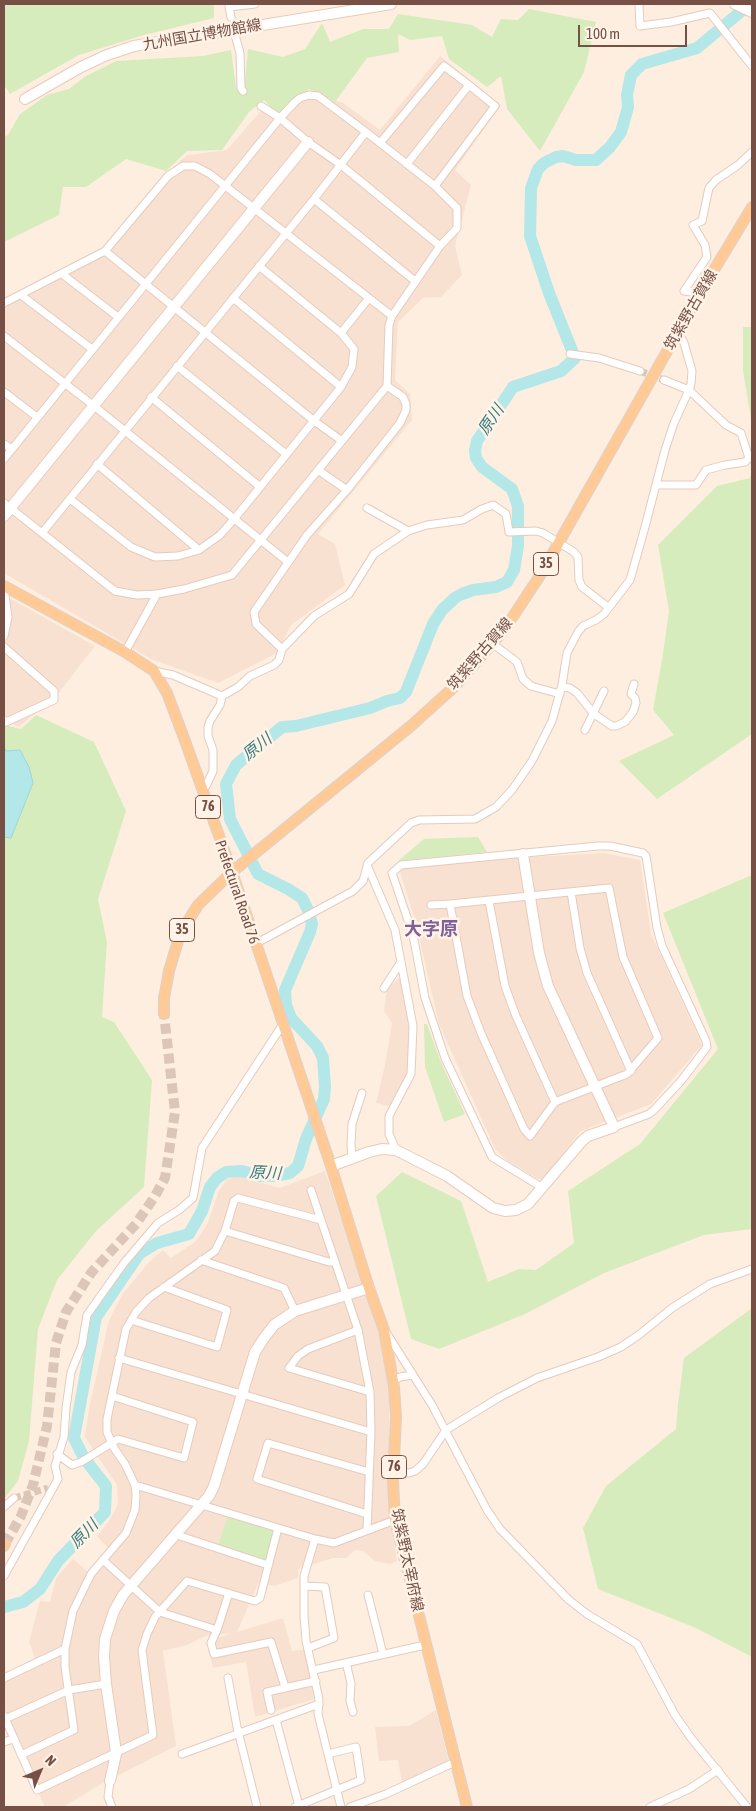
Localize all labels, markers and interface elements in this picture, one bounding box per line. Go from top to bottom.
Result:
scale bar [581,15,690,47]
street label: 九州国立博物館線 [141,16,263,54]
text: 100 m [586,25,620,42]
street label: 筑紫野古賀線 [661,267,721,353]
water label: 原川 [474,401,508,439]
road number: 35 [534,552,558,576]
street label: 筑紫野古賀線 [444,614,516,694]
water label: 原川 [239,729,275,765]
road number: 76 [196,796,220,819]
street label: Prefectural Road 76 [211,838,263,946]
road number: 35 [170,918,194,942]
district label: 大字原 [404,918,458,940]
water label: 原川 [249,1163,281,1183]
road number: 76 [382,1455,406,1478]
street label: 筑紫野太宰府線 [387,1507,427,1613]
water label: 原川 [66,1516,102,1552]
north arrow [15,1746,65,1796]
text: N [42,1752,59,1769]

